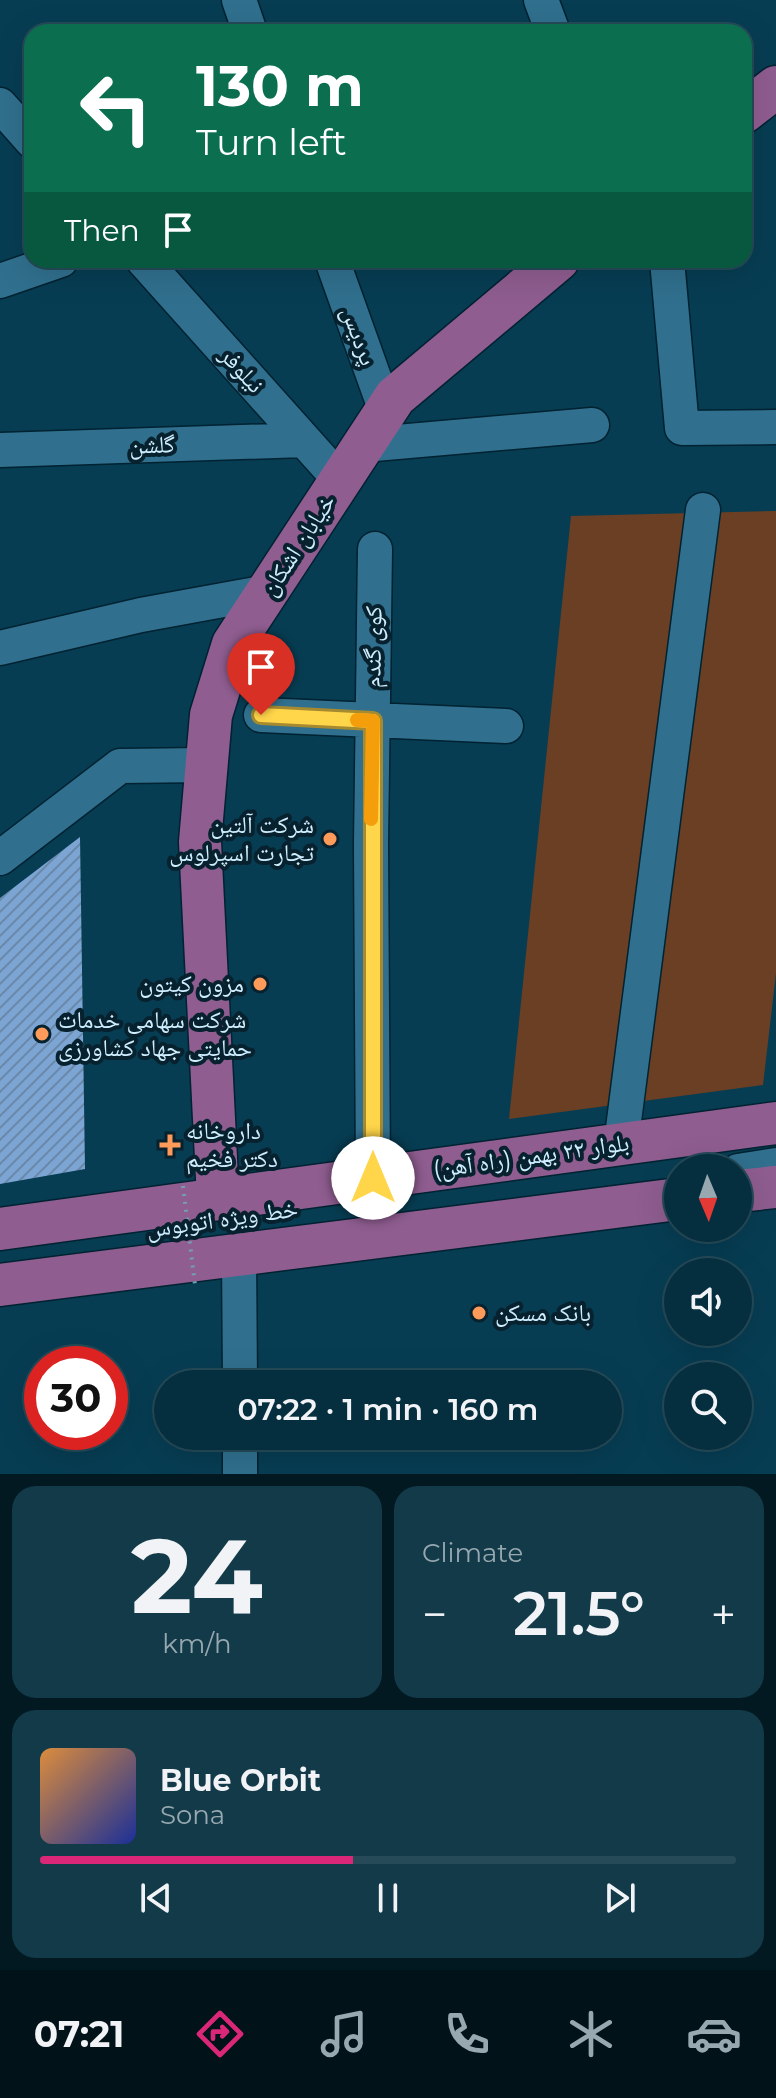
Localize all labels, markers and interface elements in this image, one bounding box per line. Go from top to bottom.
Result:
text: 130 m [196,52,364,120]
icon: left [64,56,168,160]
text: Turn left [196,120,347,164]
icon: arrive [156,208,200,252]
text: Then [64,212,140,249]
street label: پردیس [335,302,383,369]
street label: نیلوفر [213,340,271,399]
street label: گلشن [129,429,175,460]
street label: خیابان اشکان [254,488,341,601]
street label: کوی گندم [357,606,390,688]
pin [227,633,295,715]
icon: arrive [239,645,283,689]
place label: شرکت آلتین تجارت اسپرلوس [169,810,314,867]
marker: شرکت آلتین تجارت اسپرلوس [321,830,339,848]
place label: مزون کیتون [139,969,244,998]
marker: مزون کیتون [251,975,269,993]
place label: شرکت سهامی خدمات حمایتی جهاد کشاورزی [58,1005,252,1062]
marker: شرکت سهامی خدمات حمایتی جهاد کشاورزی [33,1025,51,1043]
place label: داروخانه دکتر فخیم [186,1116,278,1175]
street label: بلوار ۲۲ بهمن (راه آهن) [431,1127,631,1184]
marker: داروخانه دکتر فخیم [161,1136,179,1154]
position arrow [331,1136,415,1220]
north arrow [664,1154,752,1242]
map controls [664,1154,752,1450]
street label: خط ویژه اتوبوس [144,1194,300,1243]
button: sound [664,1258,752,1346]
place label: بانک مسکن [495,1298,591,1327]
marker: بانک مسکن [470,1304,488,1322]
speed limit sign: 30 [24,1346,128,1450]
button: search [664,1362,752,1450]
text: 07:22 · 1 min · 160 m [238,1391,538,1428]
text: 24 [131,1512,263,1639]
text: Climate [422,1537,523,1569]
text: 21.5° [513,1577,645,1650]
text: − [422,1587,447,1641]
text: + [711,1587,736,1641]
text: km/h [162,1628,232,1660]
text: Blue Orbit [160,1762,321,1799]
text: Sona [160,1799,225,1831]
icon: previous [134,1876,178,1920]
icon: pause [366,1876,410,1920]
icon: next [598,1876,642,1920]
icon: directions [192,2006,248,2062]
icon: music [316,2006,372,2062]
icon: phone [439,2006,495,2062]
icon: climate [563,2006,619,2062]
icon: car [686,2006,742,2062]
text: 07:21 [34,2012,124,2056]

